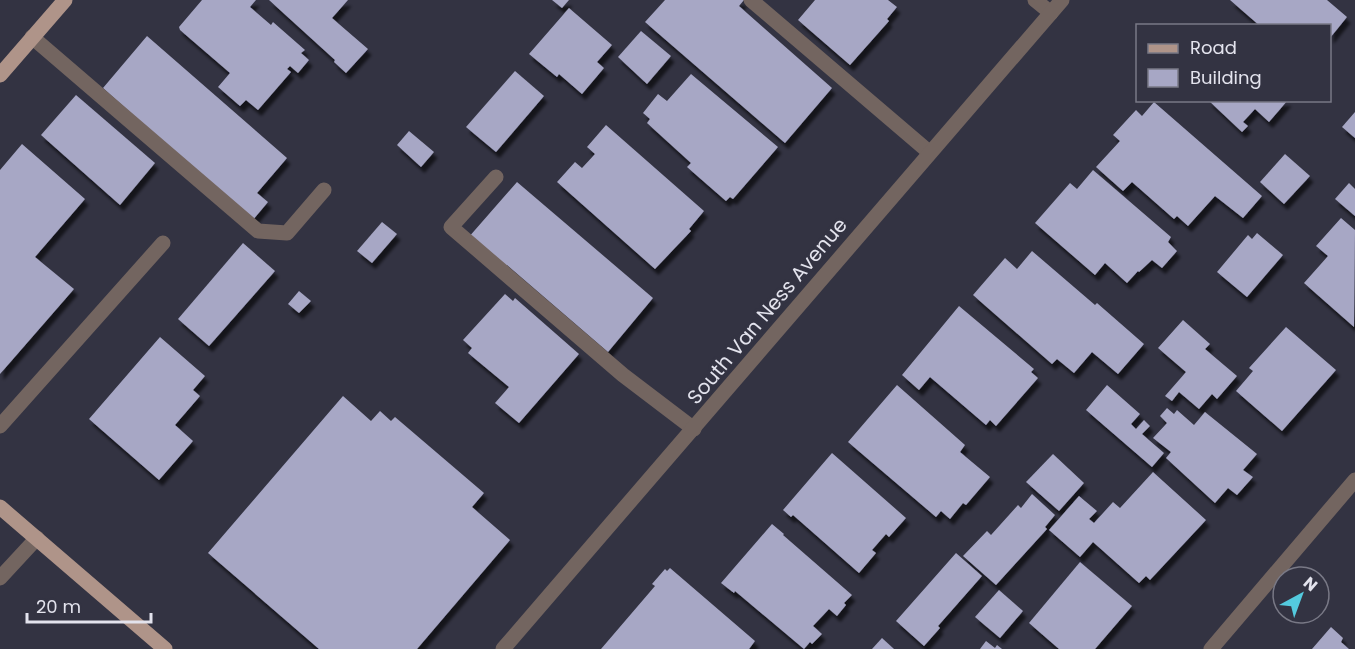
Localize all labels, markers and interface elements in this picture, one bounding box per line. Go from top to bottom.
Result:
legend [1136,24,1331,102]
text: Road [1190,35,1237,60]
text: Building [1190,65,1262,90]
street label: South Van Ness Avenue [681,212,853,410]
north arrow [1271,565,1331,625]
text: N [1298,571,1323,597]
scale bar [27,586,152,624]
text: 20 m [36,594,81,619]

